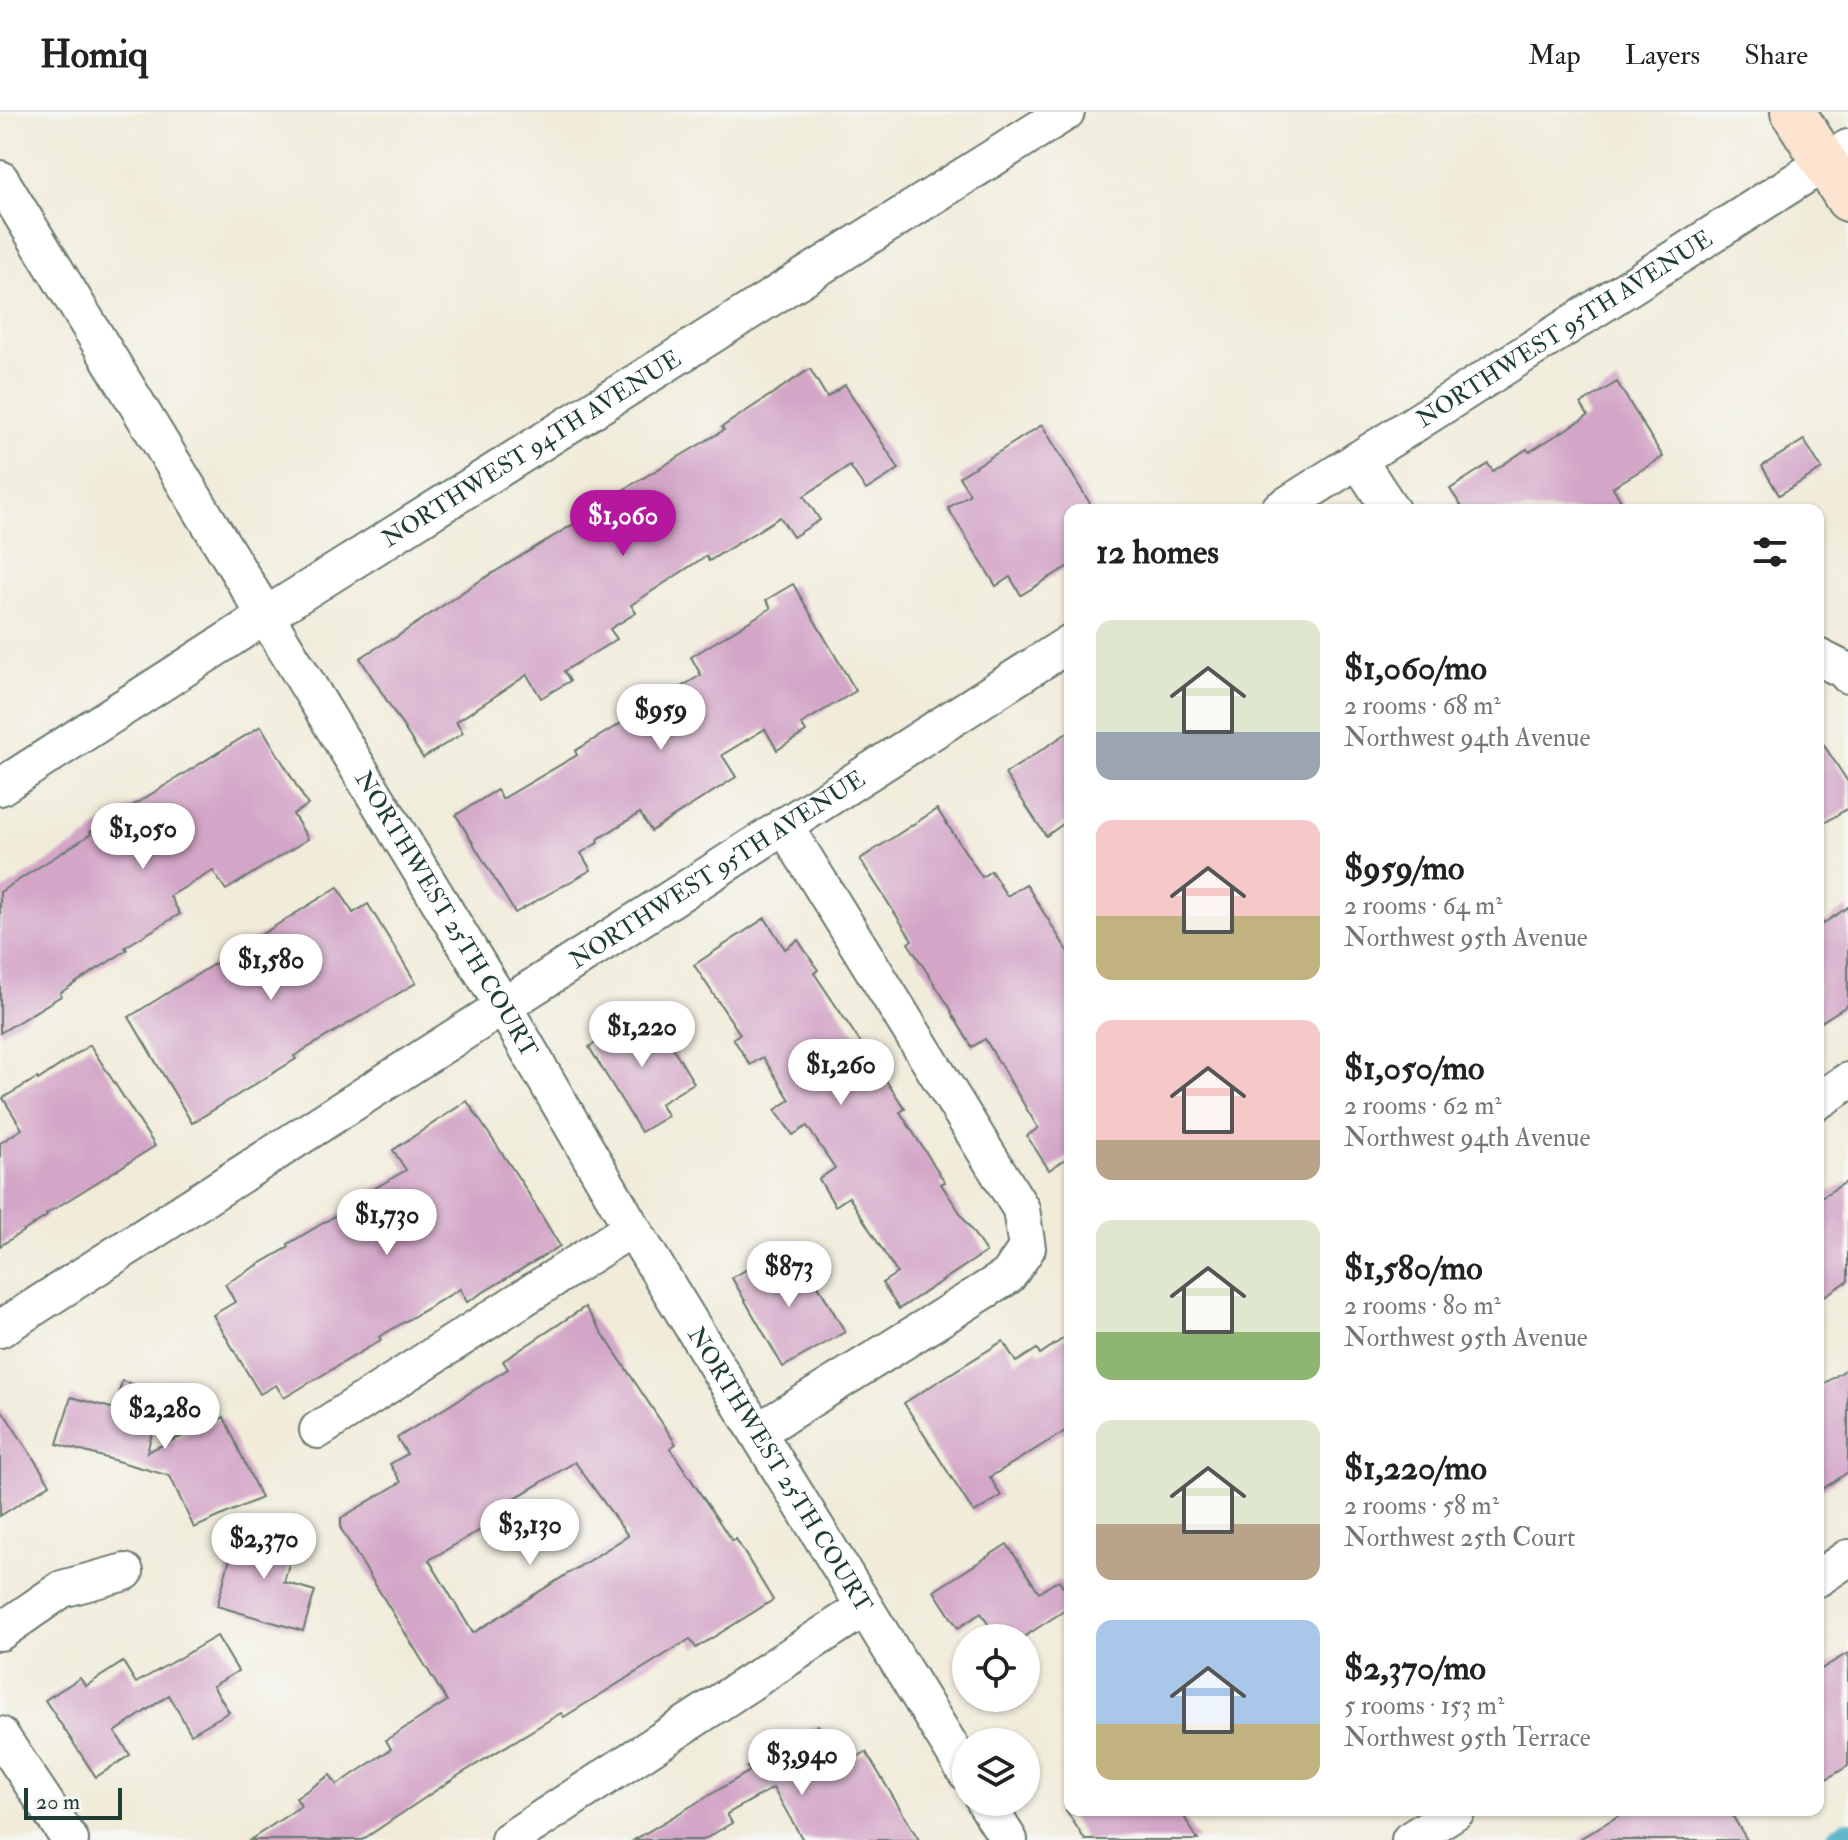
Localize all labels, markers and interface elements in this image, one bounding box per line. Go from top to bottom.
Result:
text: Homiq [40,31,148,79]
text: Map [1528,38,1581,73]
text: Layers [1625,38,1700,73]
text: Share [1744,38,1808,73]
street label: NORTHWEST 95TH AVENUE [1411,223,1718,435]
street label: NORTHWEST 94TH AVENUE [376,343,687,555]
pin: $1,060 [558,490,688,558]
text: $1,060 [588,500,658,532]
icon: filters [1748,530,1792,574]
text: 12 homes [1096,531,1219,574]
text: $1,060/mo [1344,647,1487,690]
icon: home [1160,652,1256,748]
pin: $959 [614,684,708,752]
text: 2 rooms · 68 m² [1344,690,1501,722]
text: $959 [635,694,687,726]
text: Northwest 94th Avenue [1344,722,1590,754]
street label: NORTHWEST 95TH AVENUE [564,763,871,976]
street label: NORTHWEST 25TH COURT [348,765,545,1063]
pin: $1,050 [78,803,208,871]
text: $1,050 [109,813,177,845]
text: $959/mo [1344,847,1464,890]
icon: home [1160,852,1256,948]
text: 2 rooms · 64 m² [1344,890,1503,922]
text: Northwest 95th Avenue [1344,922,1588,954]
pin: $1,580 [206,934,336,1002]
text: $1,580 [238,944,304,976]
pin: $1,220 [577,1001,707,1069]
text: $1,220 [607,1011,677,1043]
pin: $1,260 [776,1039,906,1107]
text: $1,050/mo [1344,1047,1484,1090]
text: $1,260 [806,1049,876,1081]
icon: home [1160,1052,1256,1148]
text: 2 rooms · 62 m² [1344,1090,1502,1122]
text: Northwest 94th Avenue [1344,1122,1590,1154]
pin: $1,730 [322,1189,452,1257]
text: $1,730 [355,1199,419,1231]
pin: $873 [742,1241,836,1309]
text: $1,580/mo [1344,1247,1483,1290]
text: $873 [765,1251,813,1283]
icon: home [1160,1252,1256,1348]
text: 2 rooms · 80 m² [1344,1290,1501,1322]
street label: NORTHWEST 25TH COURT [680,1321,879,1618]
text: Northwest 95th Avenue [1344,1322,1588,1354]
pin: $2,280 [100,1383,230,1451]
text: $2,280 [129,1393,201,1425]
text: $1,220/mo [1344,1447,1487,1490]
icon: home [1160,1452,1256,1548]
text: 2 rooms · 58 m² [1344,1490,1499,1522]
pin: $3,130 [465,1499,595,1567]
text: $3,130 [498,1509,562,1541]
pin: $2,370 [199,1513,329,1581]
text: Northwest 25th Court [1344,1522,1575,1554]
text: $2,370 [229,1523,299,1555]
map controls [952,1624,1040,1816]
button: locate [952,1624,1040,1712]
text: $2,370/mo [1344,1647,1486,1690]
icon: home [1160,1652,1256,1748]
text: 5 rooms · 153 m² [1344,1690,1504,1722]
text: Northwest 95th Terrace [1344,1722,1591,1754]
button: layers [952,1728,1040,1816]
pin: $3,940 [737,1729,867,1797]
text: $3,940 [766,1739,838,1771]
scale bar [24,1784,122,1820]
text: 20 m [36,1788,80,1816]

